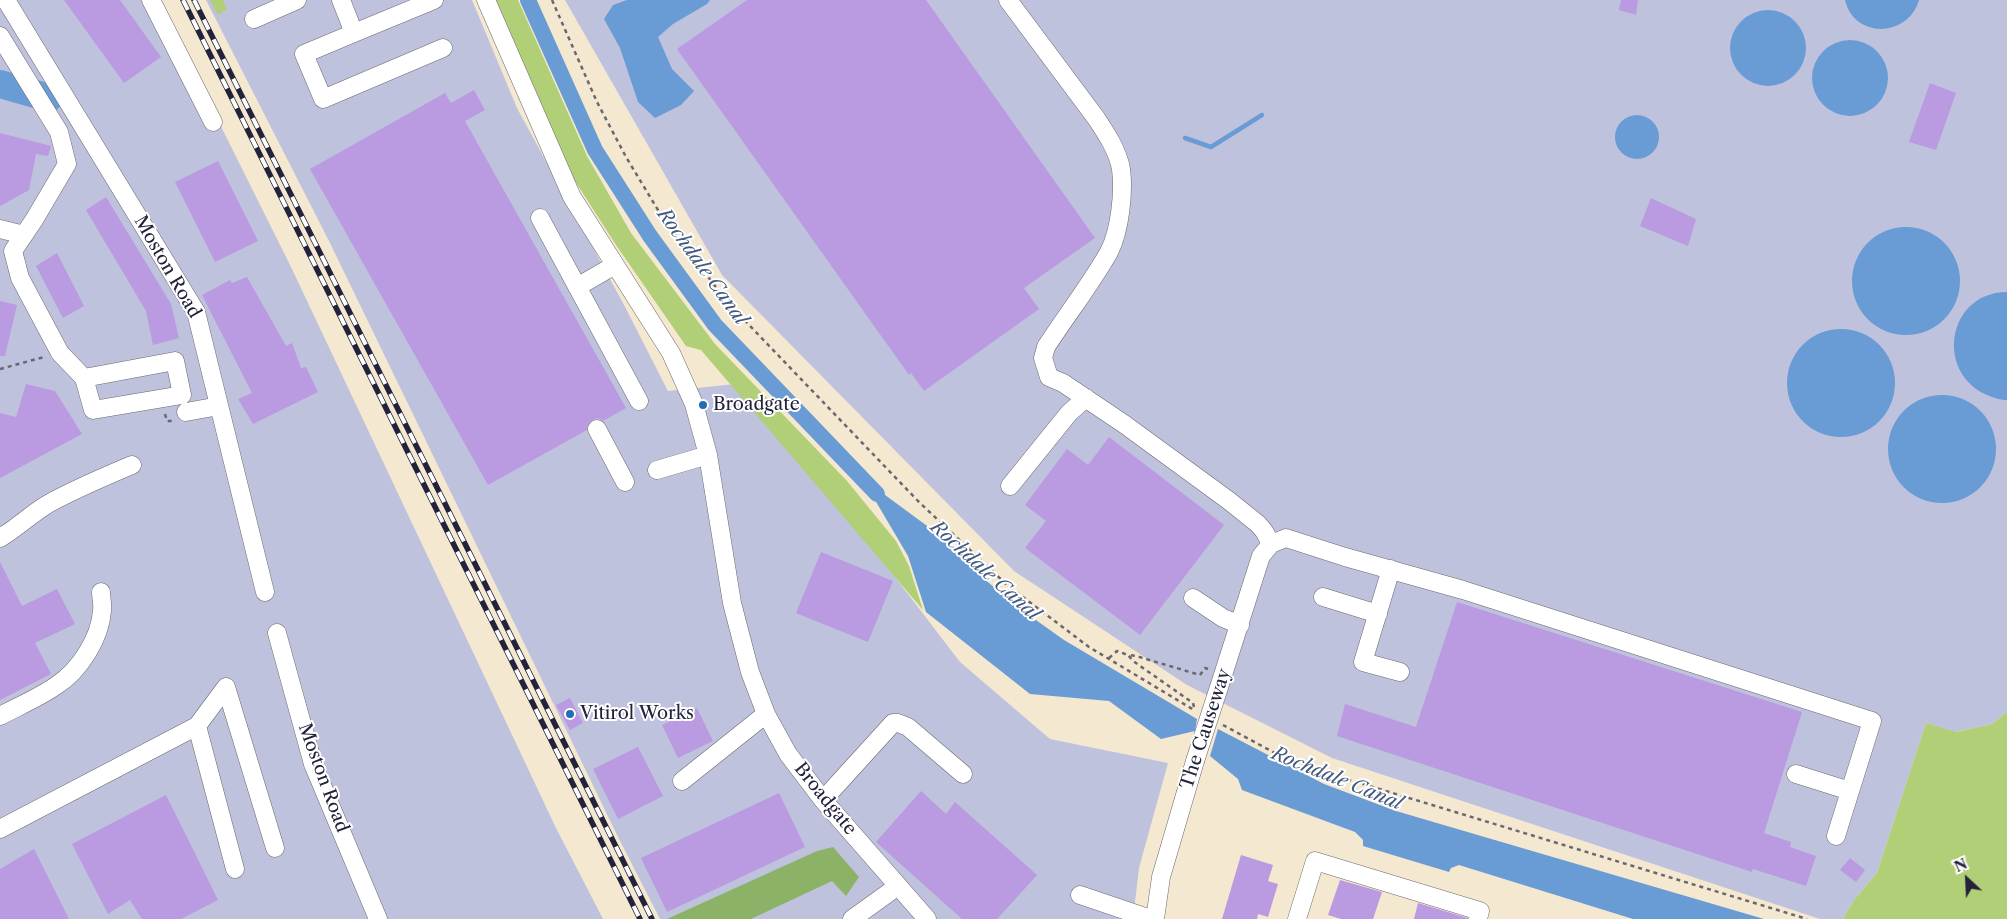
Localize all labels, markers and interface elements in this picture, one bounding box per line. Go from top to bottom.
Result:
water label: Rochdale Canal [652,204,752,330]
street label: Moston Road [129,212,205,322]
place label: Broadgate [713,394,800,416]
marker: Broadgate [697,399,709,411]
water label: Rochdale Canal [926,516,1044,626]
street label: The Causeway [1176,666,1236,792]
place label: Vitirol Works [580,703,694,725]
marker: Vitirol Works [564,708,576,720]
street label: Moston Road [293,721,353,835]
water label: Rochdale Canal [1268,742,1406,816]
street label: Broadgate [789,759,861,839]
north arrow [1942,854,1992,904]
text: N [1951,855,1970,876]

